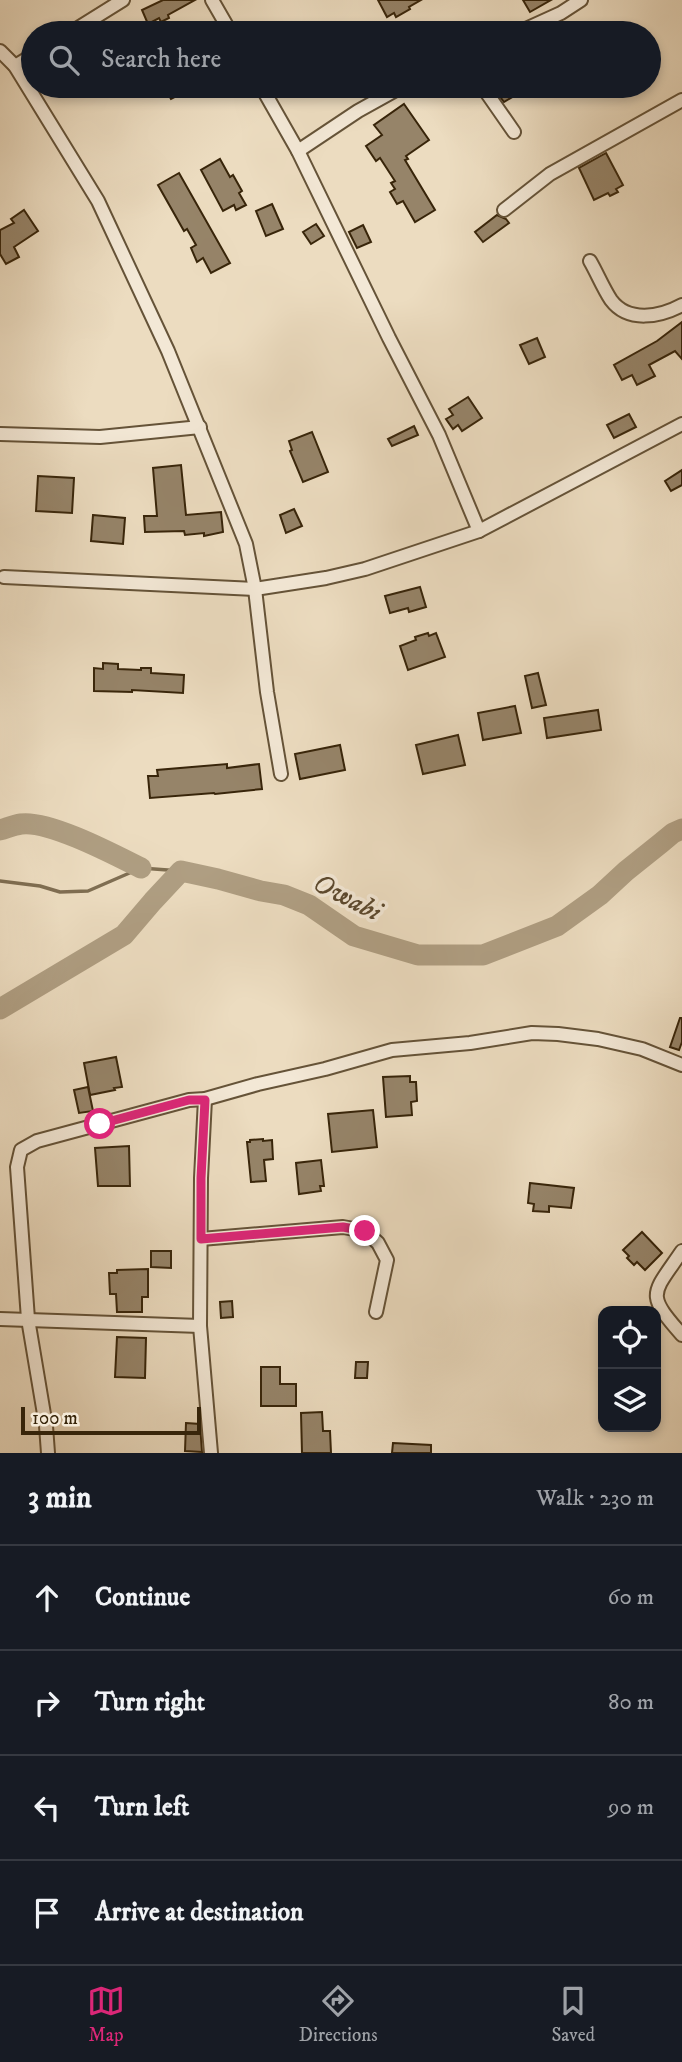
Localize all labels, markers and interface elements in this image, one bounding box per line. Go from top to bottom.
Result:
search box [21,21,661,98]
icon: search [45,41,83,79]
text: Search here [101,43,221,76]
water label: Owabi [307,865,389,930]
route start [84,1108,115,1139]
route end [349,1215,380,1246]
map controls [598,1306,661,1432]
button: locate [598,1306,661,1369]
button: layers [598,1369,661,1432]
scale bar [21,1404,201,1436]
text: 100 m [32,1407,78,1430]
text: 3 min [28,1480,92,1517]
text: Walk · 230 m [536,1484,654,1513]
icon: ahead [28,1579,66,1617]
text: Continue [95,1581,190,1614]
text: 60 m [607,1583,654,1612]
icon: right [28,1684,66,1722]
text: Turn right [95,1686,205,1719]
text: 80 m [608,1688,654,1717]
icon: left [28,1789,66,1827]
text: Turn left [95,1791,189,1824]
text: 90 m [608,1793,654,1822]
icon: arrive [28,1894,66,1932]
text: Arrive at destination [95,1896,304,1929]
tab: Map [87,1982,125,2047]
tab: Directions [299,1982,378,2047]
tab: Saved [551,1982,595,2047]

